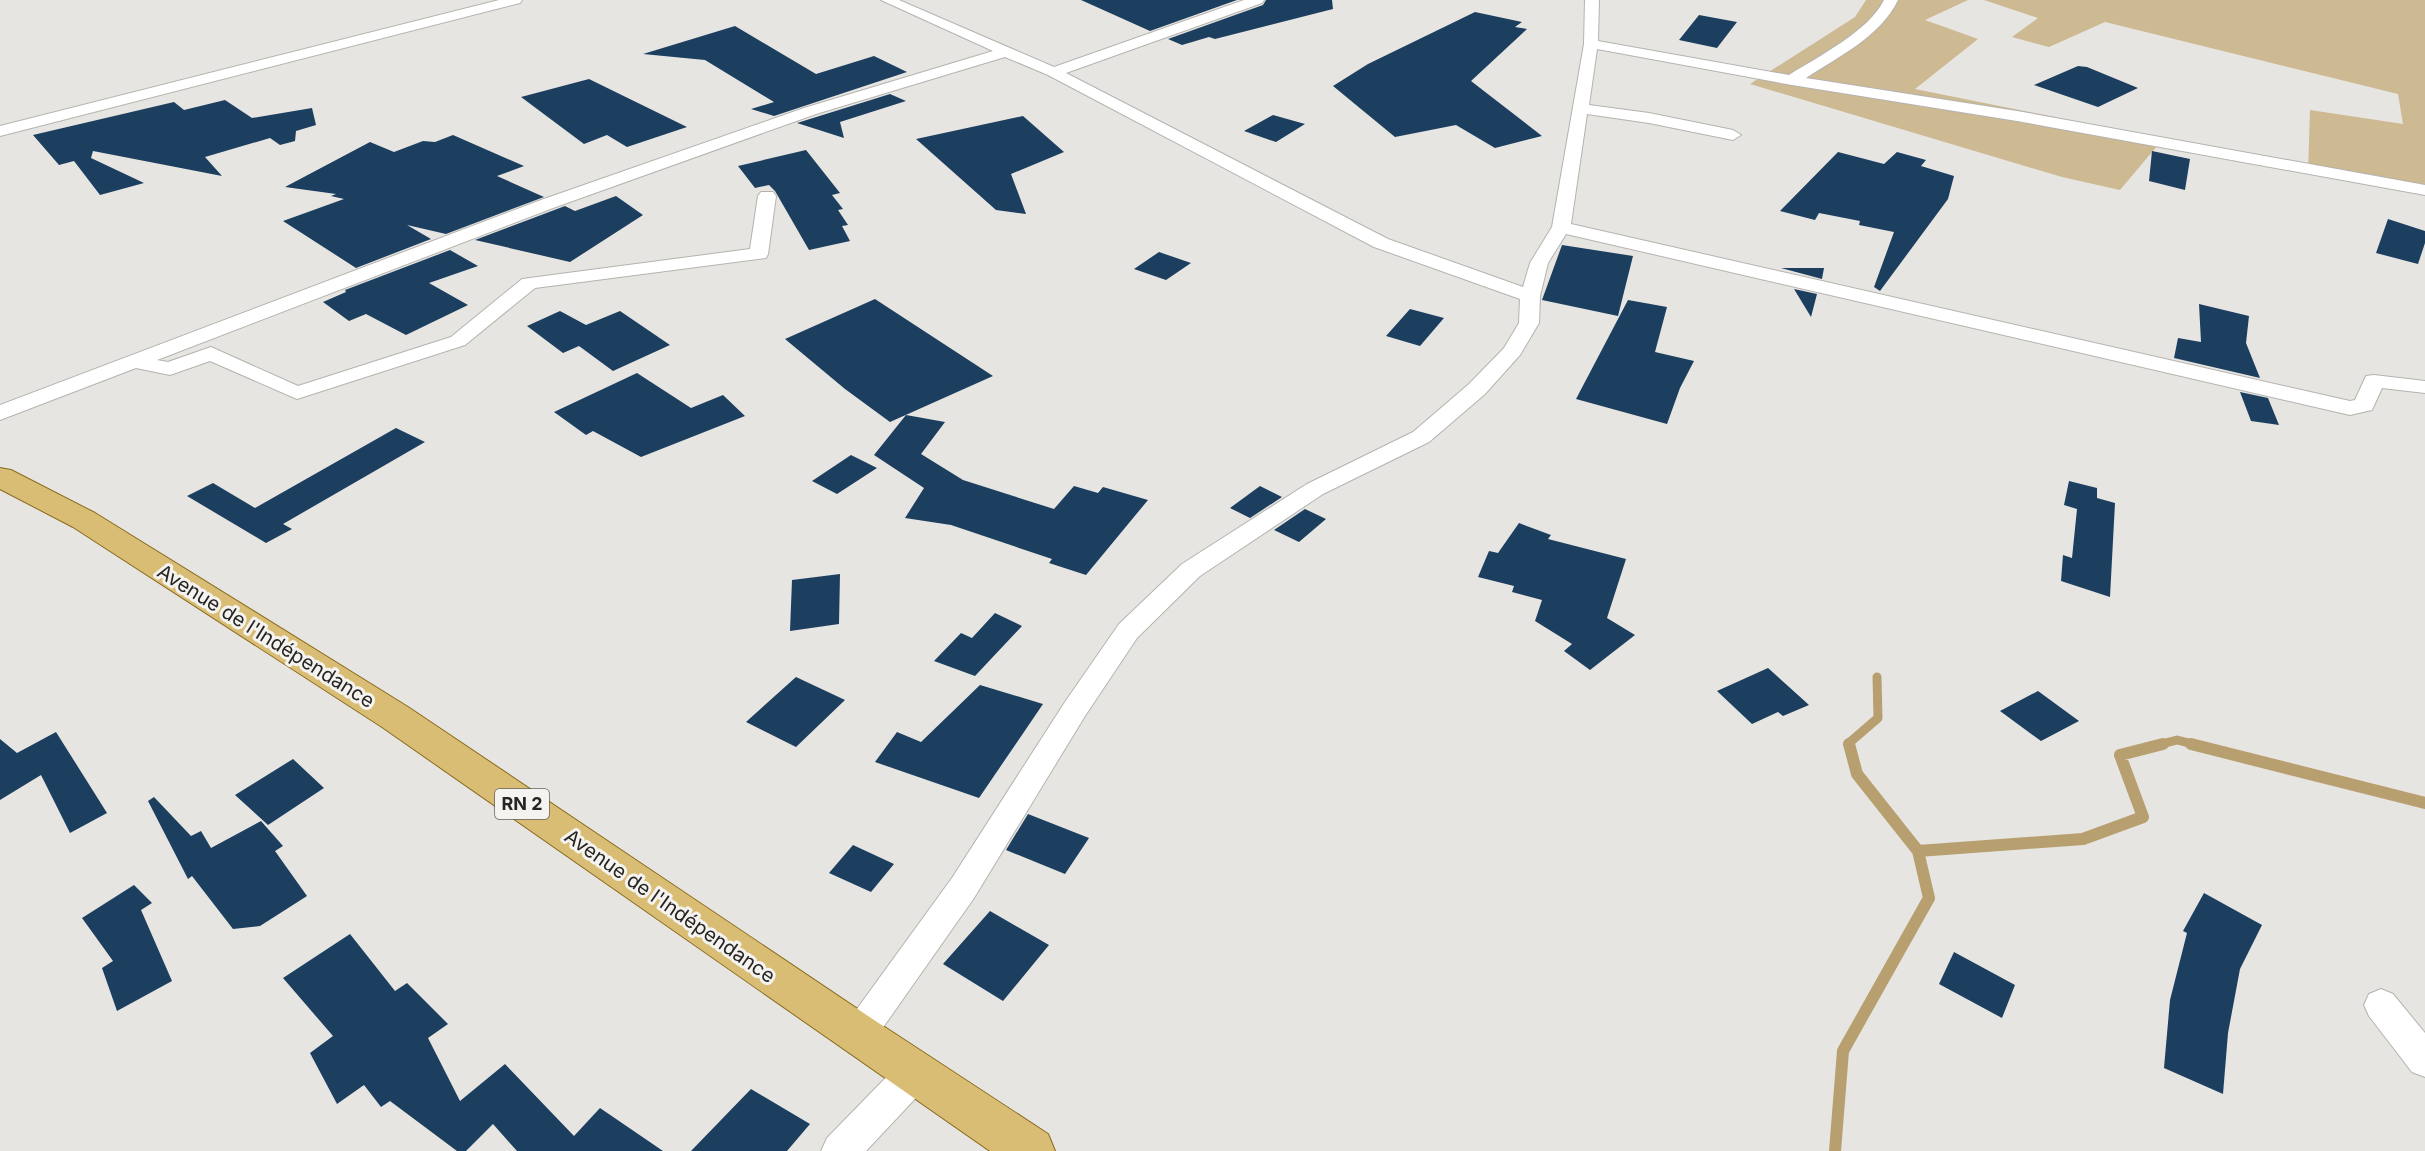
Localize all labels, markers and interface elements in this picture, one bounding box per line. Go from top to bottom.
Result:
street label: Avenue de l'Indépendance [153,559,379,713]
road number: RN 2 [495,789,549,819]
street label: Avenue de l'Indépendance [560,824,780,988]

